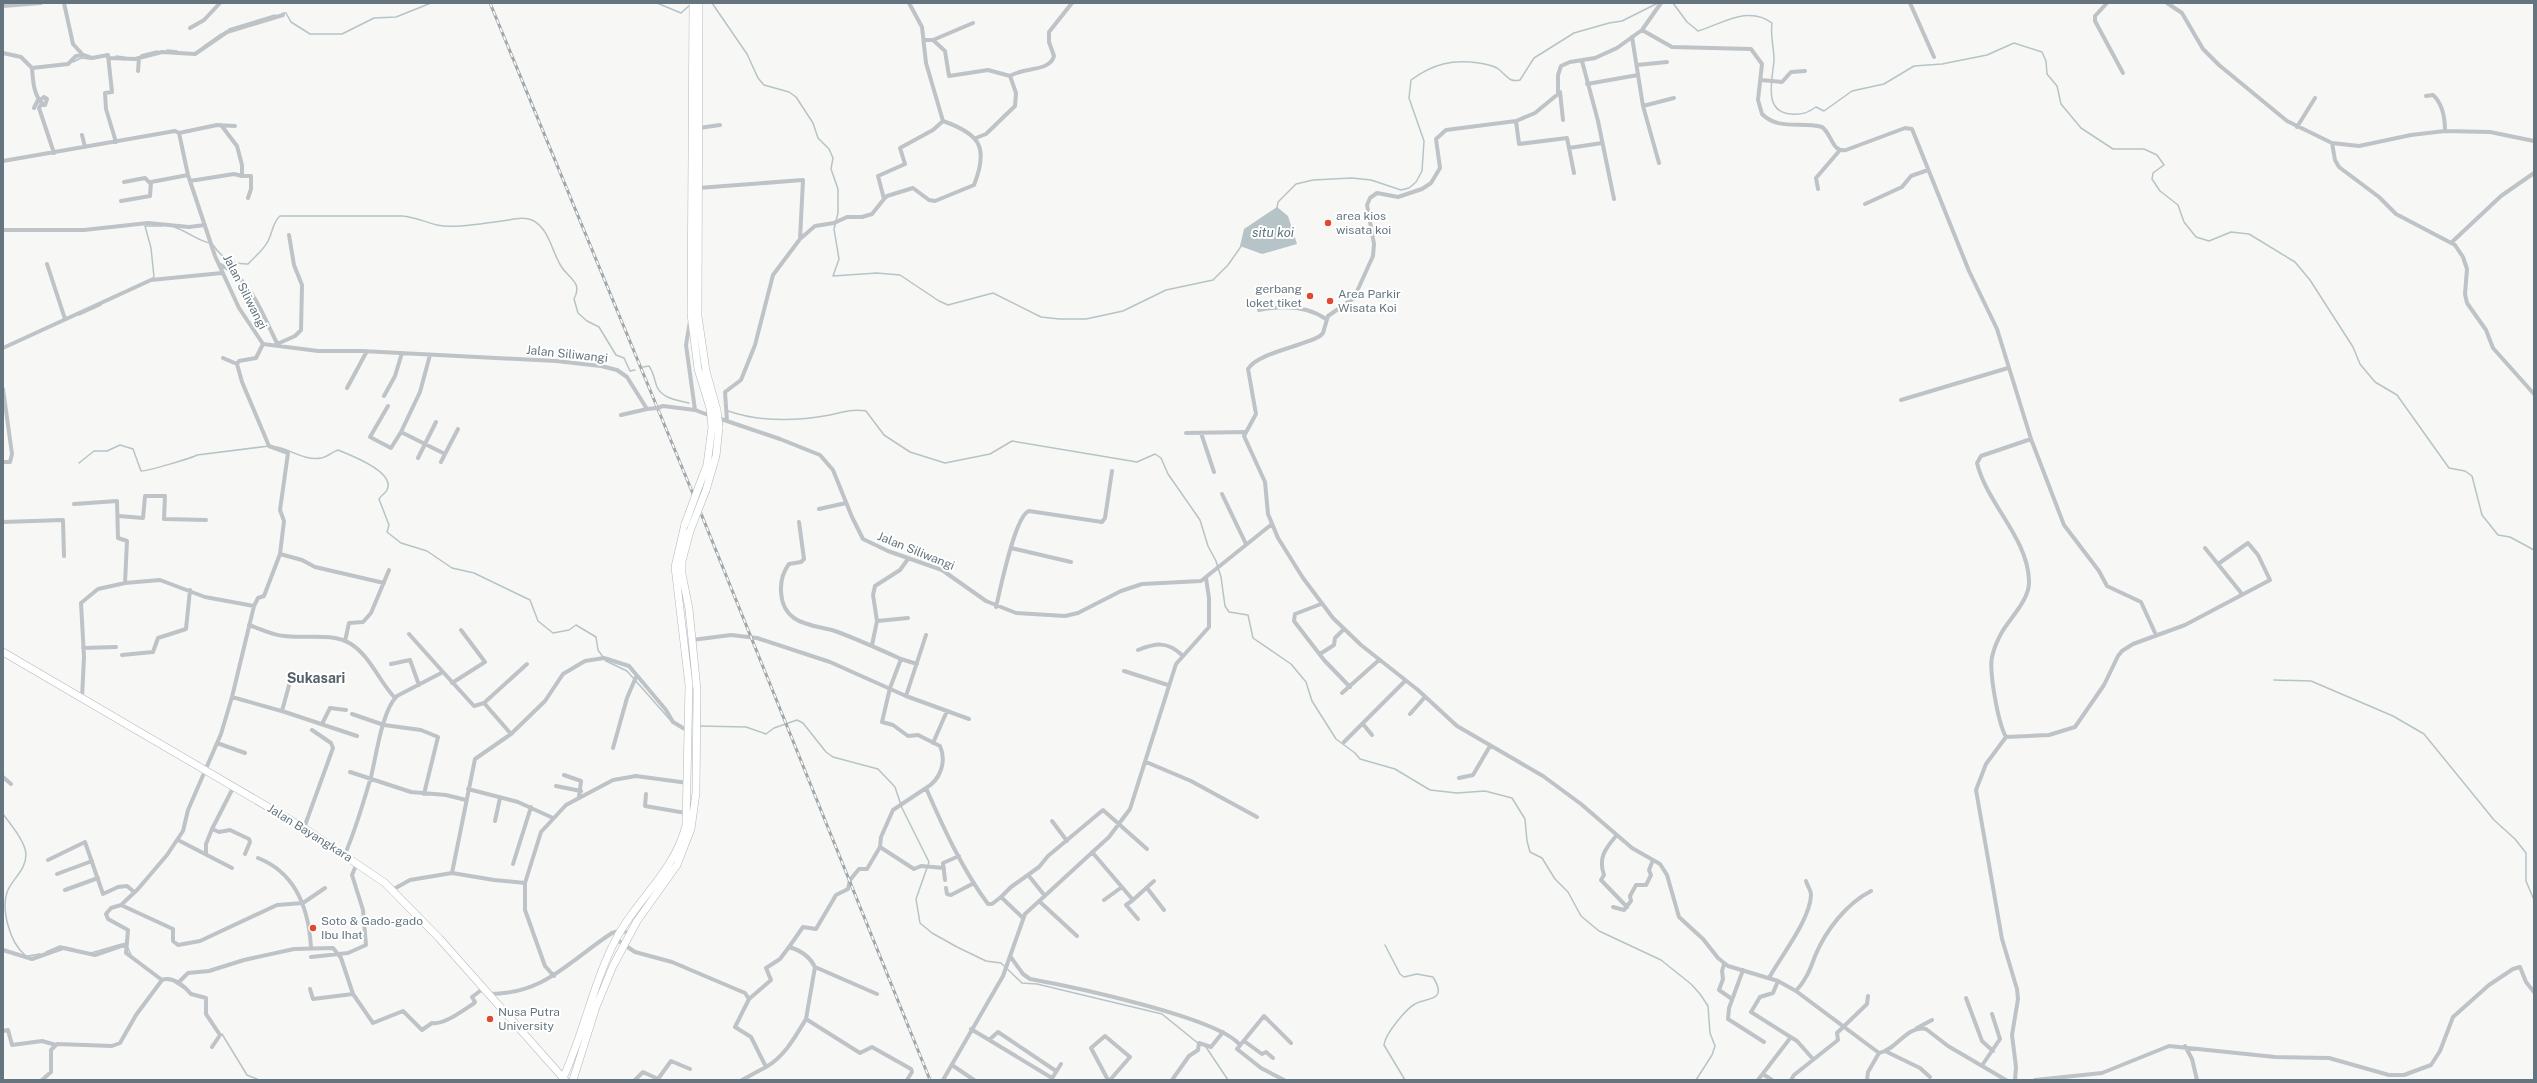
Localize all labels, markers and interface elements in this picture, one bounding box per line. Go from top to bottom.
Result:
place label: area kios wisata koi [1336,209,1391,237]
marker: area kios wisata koi [1323,218,1333,228]
water label: situ koi [1252,225,1295,240]
street label: Jalan Siliwangi [220,252,270,332]
place label: gerbang loket tiket [1246,282,1302,310]
place label: Area Parkir Wisata Koi [1338,287,1401,315]
marker: gerbang loket tiket [1305,291,1315,301]
marker: Area Parkir Wisata Koi [1325,296,1335,306]
street label: Jalan Siliwangi [525,343,609,365]
street label: Jalan Siliwangi [875,529,957,573]
district label: Sukasari [287,670,345,686]
street label: Jalan Bayangkara [265,801,355,865]
place label: Soto & Gado-gado Ibu Ihat [321,914,423,942]
marker: Soto & Gado-gado Ibu Ihat [308,923,318,933]
place label: Nusa Putra University [498,1005,560,1033]
marker: Nusa Putra University [485,1014,495,1024]

